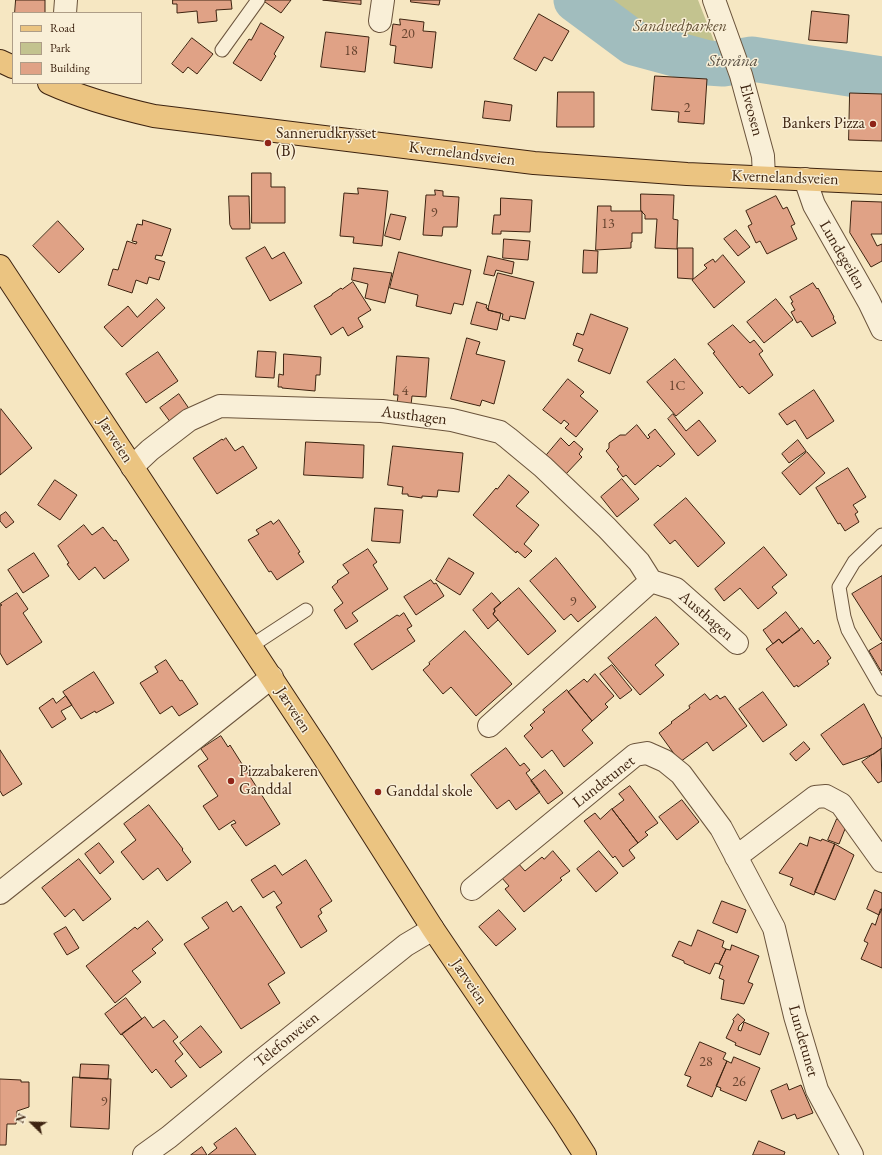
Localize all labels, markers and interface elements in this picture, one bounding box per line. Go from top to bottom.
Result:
legend [12,12,142,84]
park label: Sandvedparken [633,17,727,37]
text: Road [50,20,75,36]
house number: 20 [401,26,415,42]
text: Park [50,40,70,56]
house number: 18 [344,43,358,59]
water label: Storåna [708,51,758,71]
text: Building [50,60,90,76]
street label: Elveosen [735,82,767,138]
house number: 2 [684,100,690,116]
place label: Bankers Pizza [782,114,865,134]
marker: Bankers Pizza [868,119,878,129]
place label: Sannerudkrysset (B) [276,124,376,162]
marker: Sannerudkrysset (B) [263,138,273,148]
street label: Kvernelandsveien [408,138,516,170]
street label: Kvernelandsveien [731,167,839,189]
house number: 9 [431,205,437,221]
house number: 13 [601,216,615,232]
street label: Lundegeilen [815,217,869,293]
house number: 1C [669,378,685,394]
house number: 4 [402,383,408,399]
street label: Austhagen [380,402,448,430]
street label: Jærveien [93,413,137,467]
street label: Austhagen [675,587,737,645]
house number: 9 [570,594,576,610]
street label: Jærveien [271,683,315,737]
street label: Lundetunet [569,752,639,812]
place label: Pizzabakeren Ganddal [239,762,318,800]
marker: Pizzabakeren Ganddal [226,776,236,786]
place label: Ganddal skole [386,782,473,802]
marker: Ganddal skole [373,787,383,797]
street label: Jærveien [447,955,491,1009]
street label: Lundetunet [784,1003,822,1079]
street label: Telefonveien [251,1008,323,1072]
house number: 28 [699,1054,713,1070]
house number: 26 [732,1074,746,1090]
house number: 9 [101,1094,107,1110]
north arrow [12,1103,52,1143]
text: N [13,1111,29,1125]

